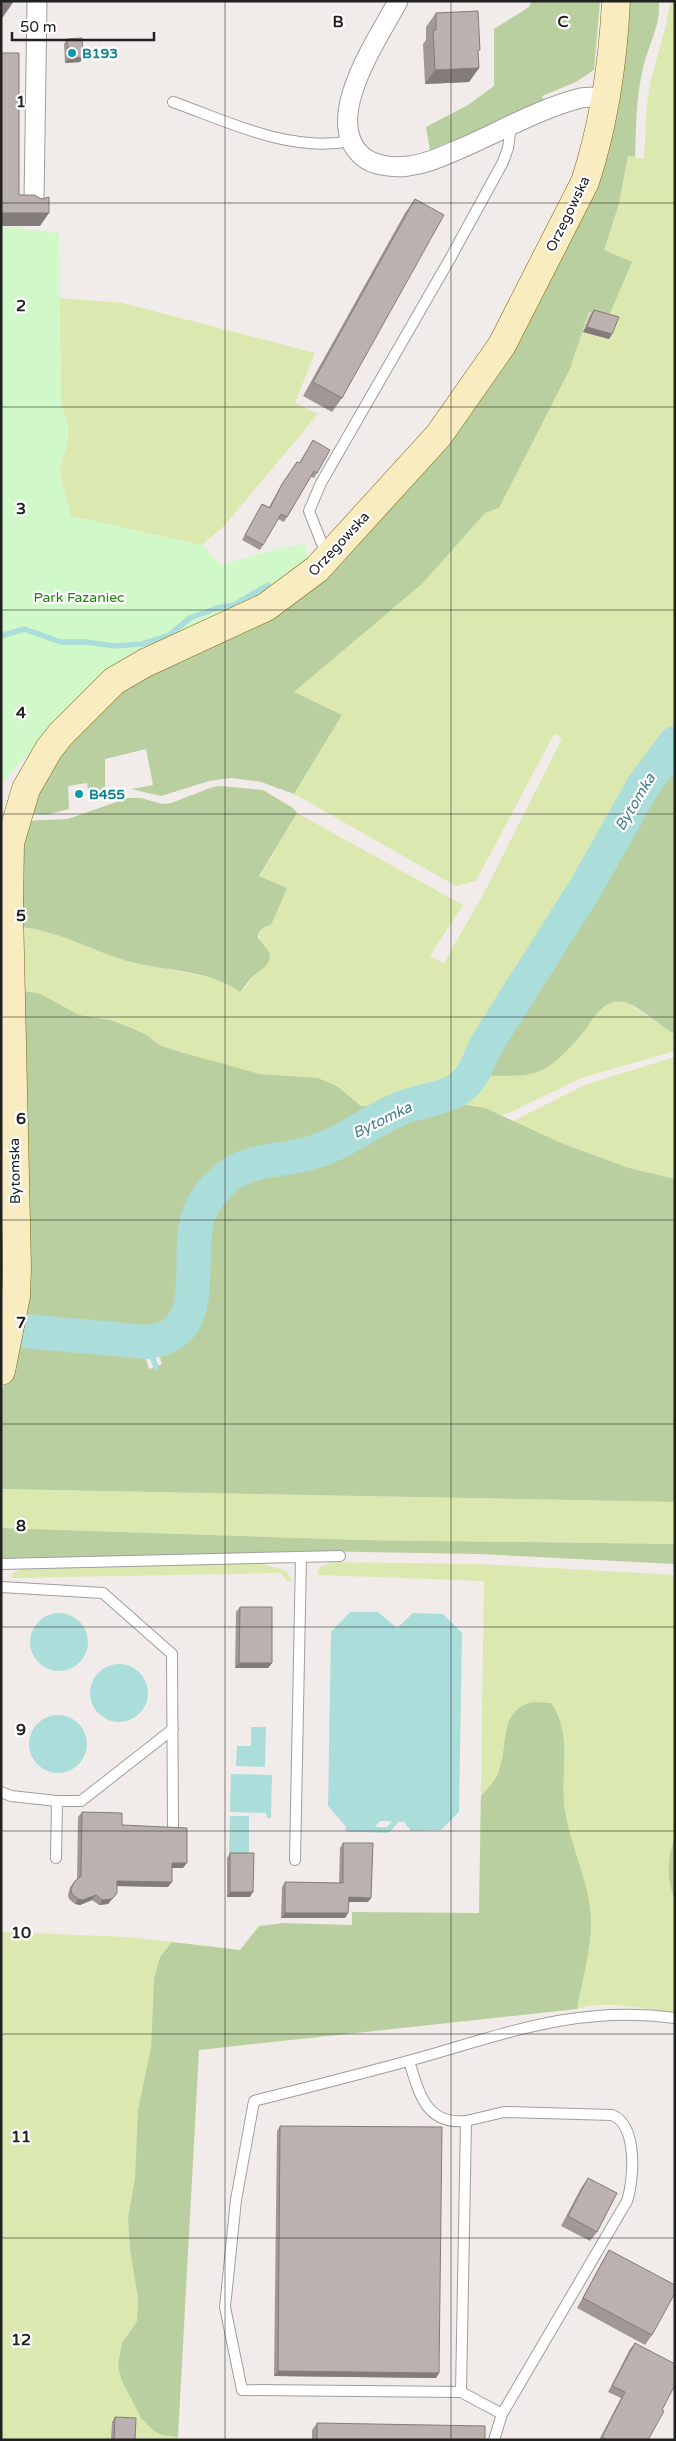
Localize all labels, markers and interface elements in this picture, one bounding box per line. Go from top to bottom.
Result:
scale bar [12,10,155,42]
text: B [332,12,344,32]
text: C [557,12,569,32]
text: 50 m [20,18,57,36]
place label: B193 [82,45,118,62]
marker: B193 [66,47,78,59]
text: 1 [16,92,26,112]
street label: Orzegowska [542,173,594,255]
text: 2 [16,296,26,316]
text: 3 [16,499,26,519]
street label: Orzegowska [305,508,373,580]
park label: Park Fazaniec [33,589,125,606]
text: 4 [16,703,26,723]
water label: Bytomka [611,770,659,834]
place label: B455 [89,786,125,803]
marker: B455 [73,788,85,800]
text: 5 [16,906,26,926]
water label: Bytomka [349,1098,415,1142]
text: 6 [16,1109,26,1129]
street label: Bytomska [6,1138,24,1204]
text: 7 [16,1313,26,1333]
text: 8 [16,1516,26,1536]
text: 9 [16,1720,26,1740]
text: 10 [11,1923,31,1943]
text: 11 [11,2127,31,2147]
text: 12 [11,2330,31,2350]

